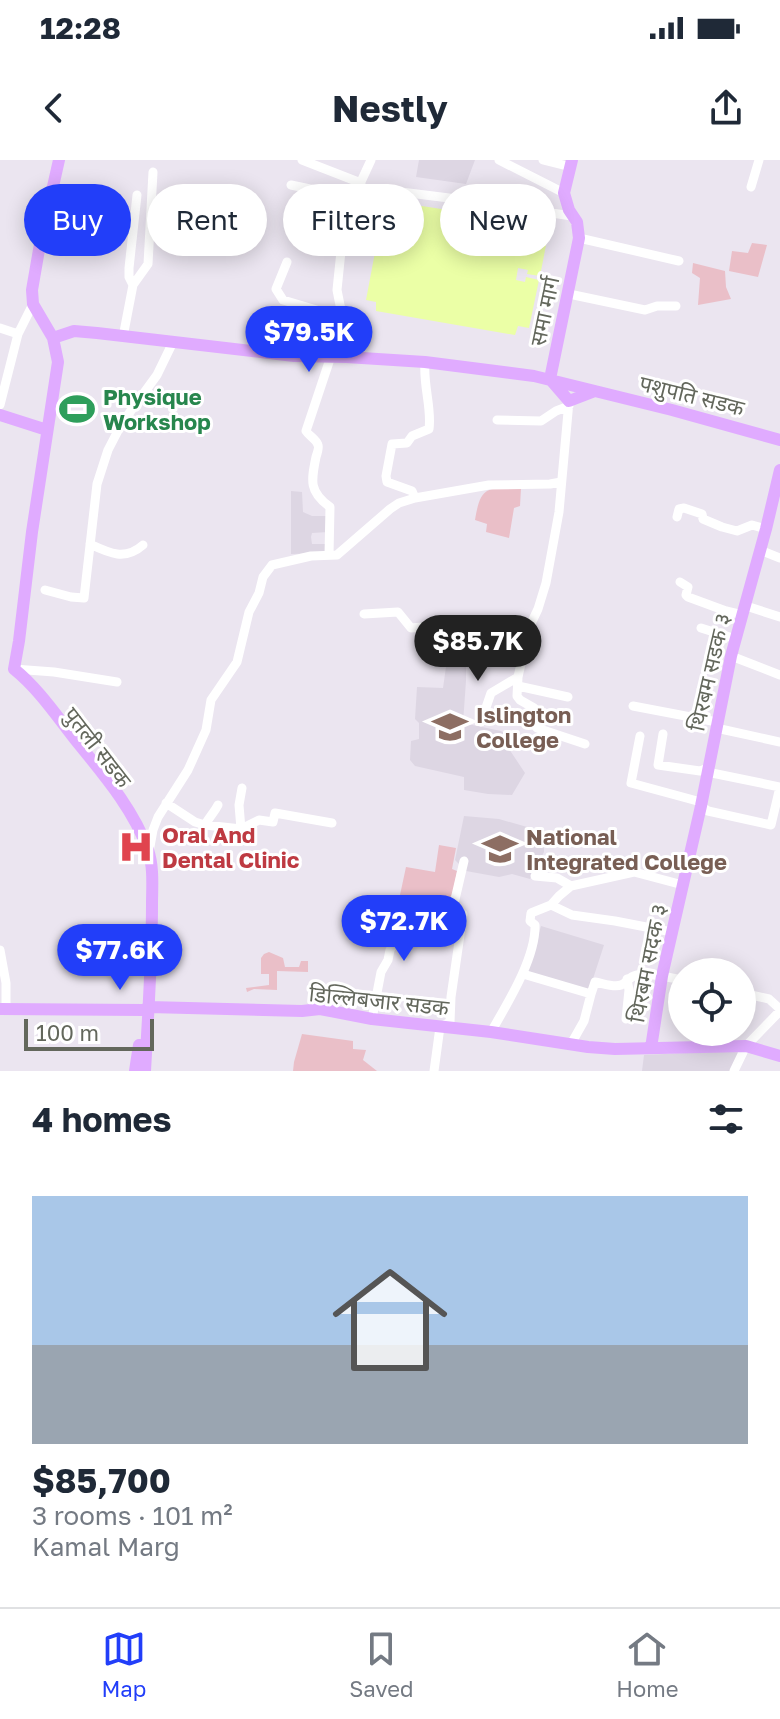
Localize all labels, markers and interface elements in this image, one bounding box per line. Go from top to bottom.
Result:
text: 12:28 [40,10,121,46]
icon: back [32,86,76,130]
icon: share [704,86,748,130]
text: Nestly [332,87,448,130]
chip: Buy [24,184,131,256]
chip: Rent [147,184,267,256]
chip: Filters [283,184,424,256]
chip: New [440,184,556,256]
street label: समा मार्ग [523,273,565,348]
pin: $79.5K [244,306,374,374]
text: $79.5K [263,316,355,347]
street label: पशुपति सडक [636,369,748,423]
place label: Physique Workshop [103,383,211,435]
sports icon: Physique Workshop [58,390,96,428]
street label: थिरबम सडक ३ [682,610,736,734]
pin: $85.7K [413,615,543,683]
text: $85.7K [432,625,524,656]
street label: पुतली सडक [57,701,138,795]
place label: Islington College [476,701,571,753]
school or university icon: Islington College [431,708,469,746]
place label: Oral And Dental Clinic [162,821,300,873]
place label: National Integrated College [526,823,727,875]
hospital icon: Oral And Dental Clinic [117,828,155,866]
school or university icon: National Integrated College [481,830,519,868]
pin: $72.7K [339,895,469,963]
street label: थिरबम सदक ३ [622,901,672,1025]
text: $72.7K [360,905,448,936]
pin: $77.6K [55,924,185,992]
text: $77.6K [75,934,165,965]
map controls [668,958,756,1046]
button: locate [668,958,756,1046]
street label: डिल्लिबजार सडक [308,979,451,1021]
scale bar [24,1015,154,1051]
text: 100 m [36,1019,99,1046]
icon: filters [704,1097,748,1141]
text: 4 homes [32,1099,172,1139]
icon: home [318,1248,462,1392]
text: $85,700 [32,1460,171,1500]
text: 3 rooms · 101 m² [32,1500,233,1531]
text: Kamal Marg [32,1531,180,1562]
tab: Map [101,1627,146,1702]
tab: Saved [349,1627,413,1702]
tab: Home [616,1627,679,1702]

